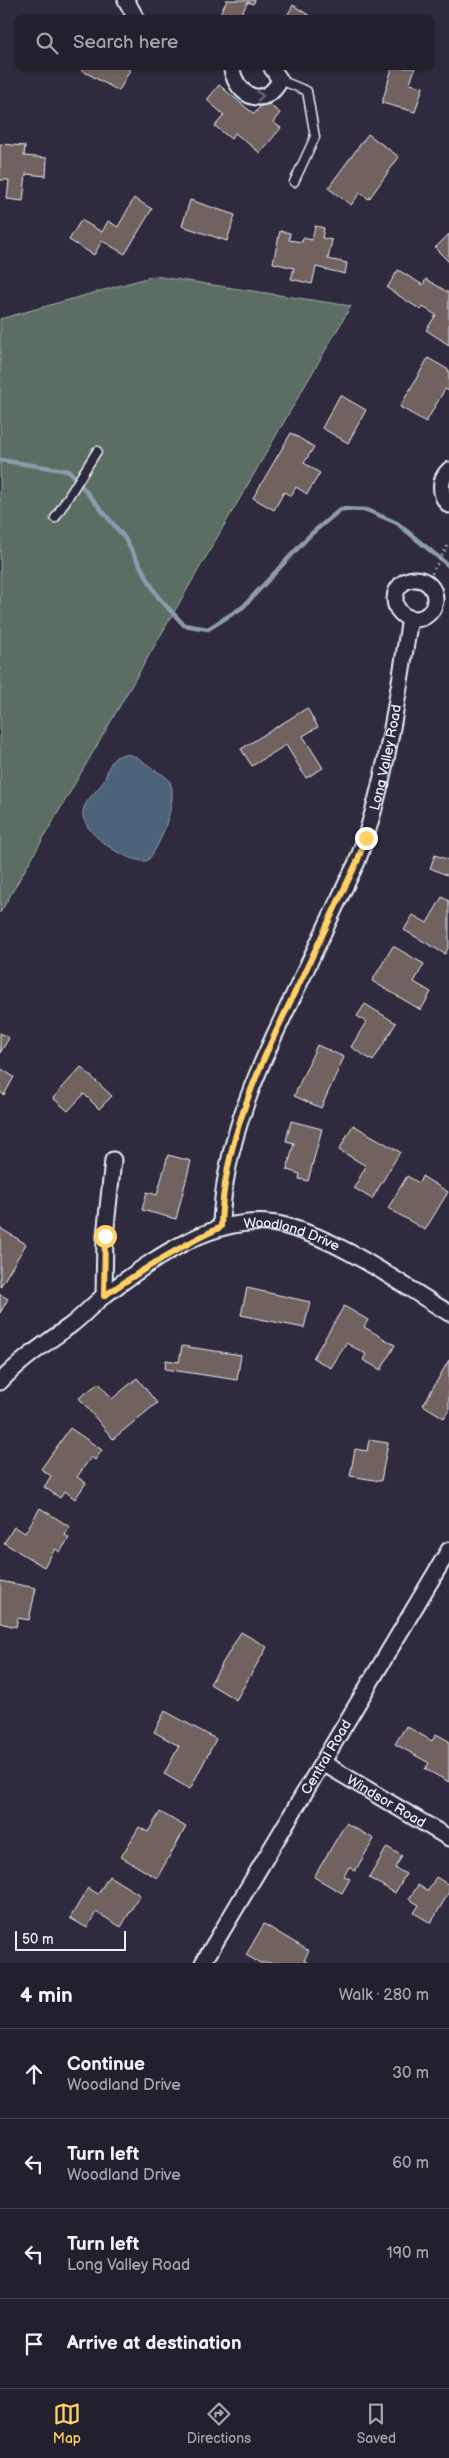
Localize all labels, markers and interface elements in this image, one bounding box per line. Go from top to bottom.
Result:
search box [15,15,434,70]
icon: search [33,29,61,57]
text: Search here [73,31,178,54]
one-way arrow [257,90,265,101]
street label: Long Valley Road [365,703,405,812]
route end [355,827,378,850]
street label: Woodland Drive [243,1214,343,1254]
route start [94,1225,117,1248]
street label: Central Road [297,1716,355,1797]
street label: Windsor Road [344,1771,429,1831]
scale bar [15,1928,126,1951]
text: 50 m [22,1931,54,1948]
text: 4 min [20,1983,73,2008]
text: Walk · 280 m [339,1986,429,2005]
text: Continue [67,2053,145,2076]
icon: ahead [20,2060,48,2088]
text: 30 m [392,2064,429,2083]
text: Woodland Drive [67,2076,181,2095]
text: Turn left [67,2143,139,2166]
icon: left [20,2150,48,2178]
text: 60 m [392,2154,429,2173]
text: Woodland Drive [67,2166,181,2185]
text: Turn left [67,2233,139,2256]
icon: left [20,2240,48,2268]
text: 190 m [387,2244,429,2263]
text: Long Valley Road [67,2256,190,2275]
icon: arrive [20,2330,48,2358]
text: Arrive at destination [67,2332,242,2355]
tab: Map [53,2400,81,2447]
tab: Directions [187,2400,251,2447]
tab: Saved [357,2400,396,2447]

